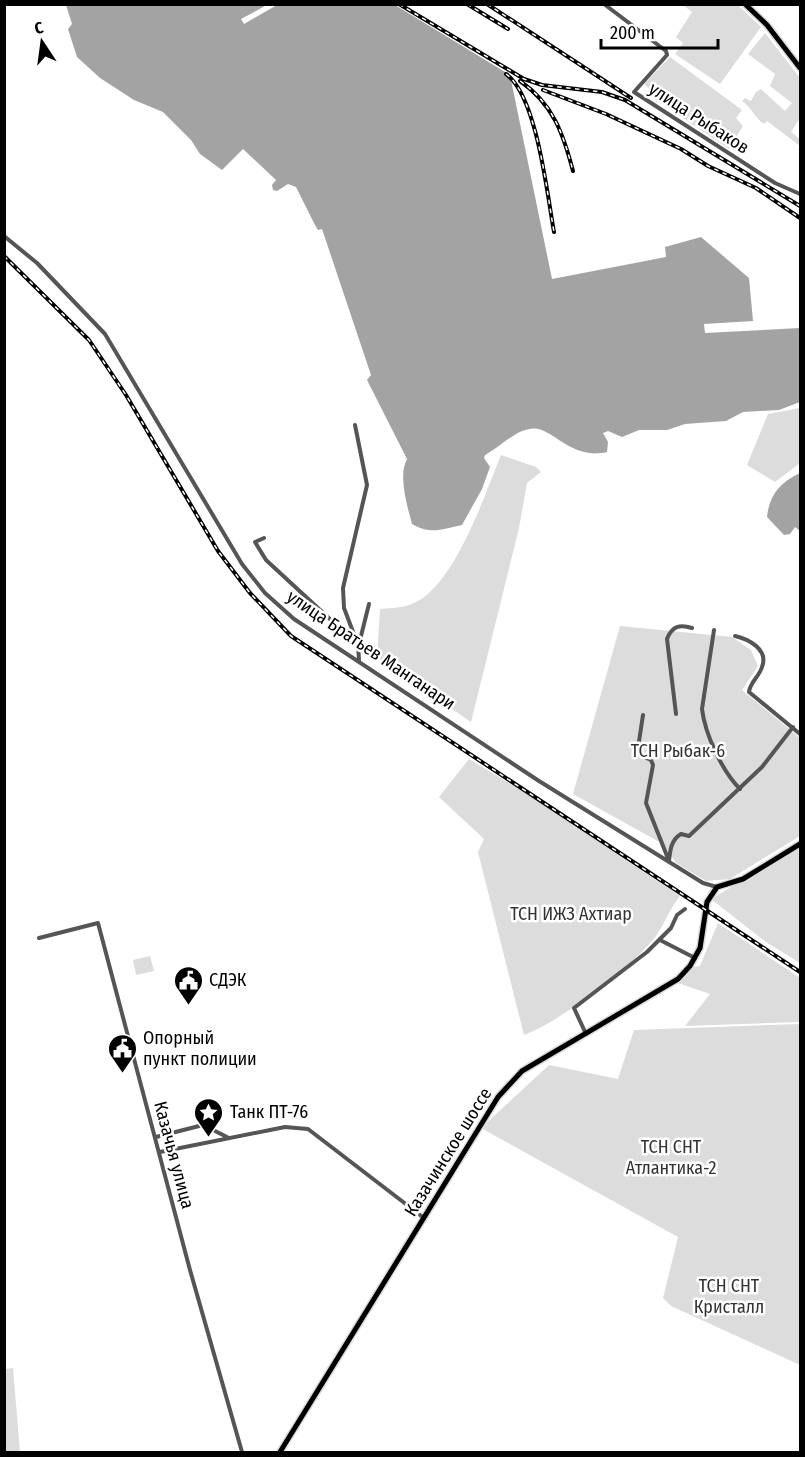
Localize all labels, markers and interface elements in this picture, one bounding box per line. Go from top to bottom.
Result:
north arrow [12,12,72,72]
scale bar [601,12,718,50]
text: С [33,18,46,38]
text: 200 m [610,22,655,44]
street label: улица Рыбаков [645,77,753,159]
street label: улица Братьев Манганари [283,585,459,715]
park label: ТСН Рыбак-6 [631,740,725,762]
park label: ТСН ИЖЗ Ахтиар [510,903,632,925]
public building icon: СДЭК [172,964,204,1006]
place label: СДЭК [209,969,247,991]
place label: Опорный пункт полиции [143,1027,257,1070]
public building icon: Опорный пункт полиции [106,1032,138,1074]
street label: Казачинское шоссе [400,1083,496,1220]
place icon: Танк ПТ-76 [193,1096,225,1138]
street label: Казачья улица [149,1099,199,1211]
place label: Танк ПТ-76 [230,1101,308,1123]
park label: ТСН СНТ Атлантика-2 [626,1136,716,1179]
park label: ТСН СНТ Кристалл [694,1275,764,1318]

